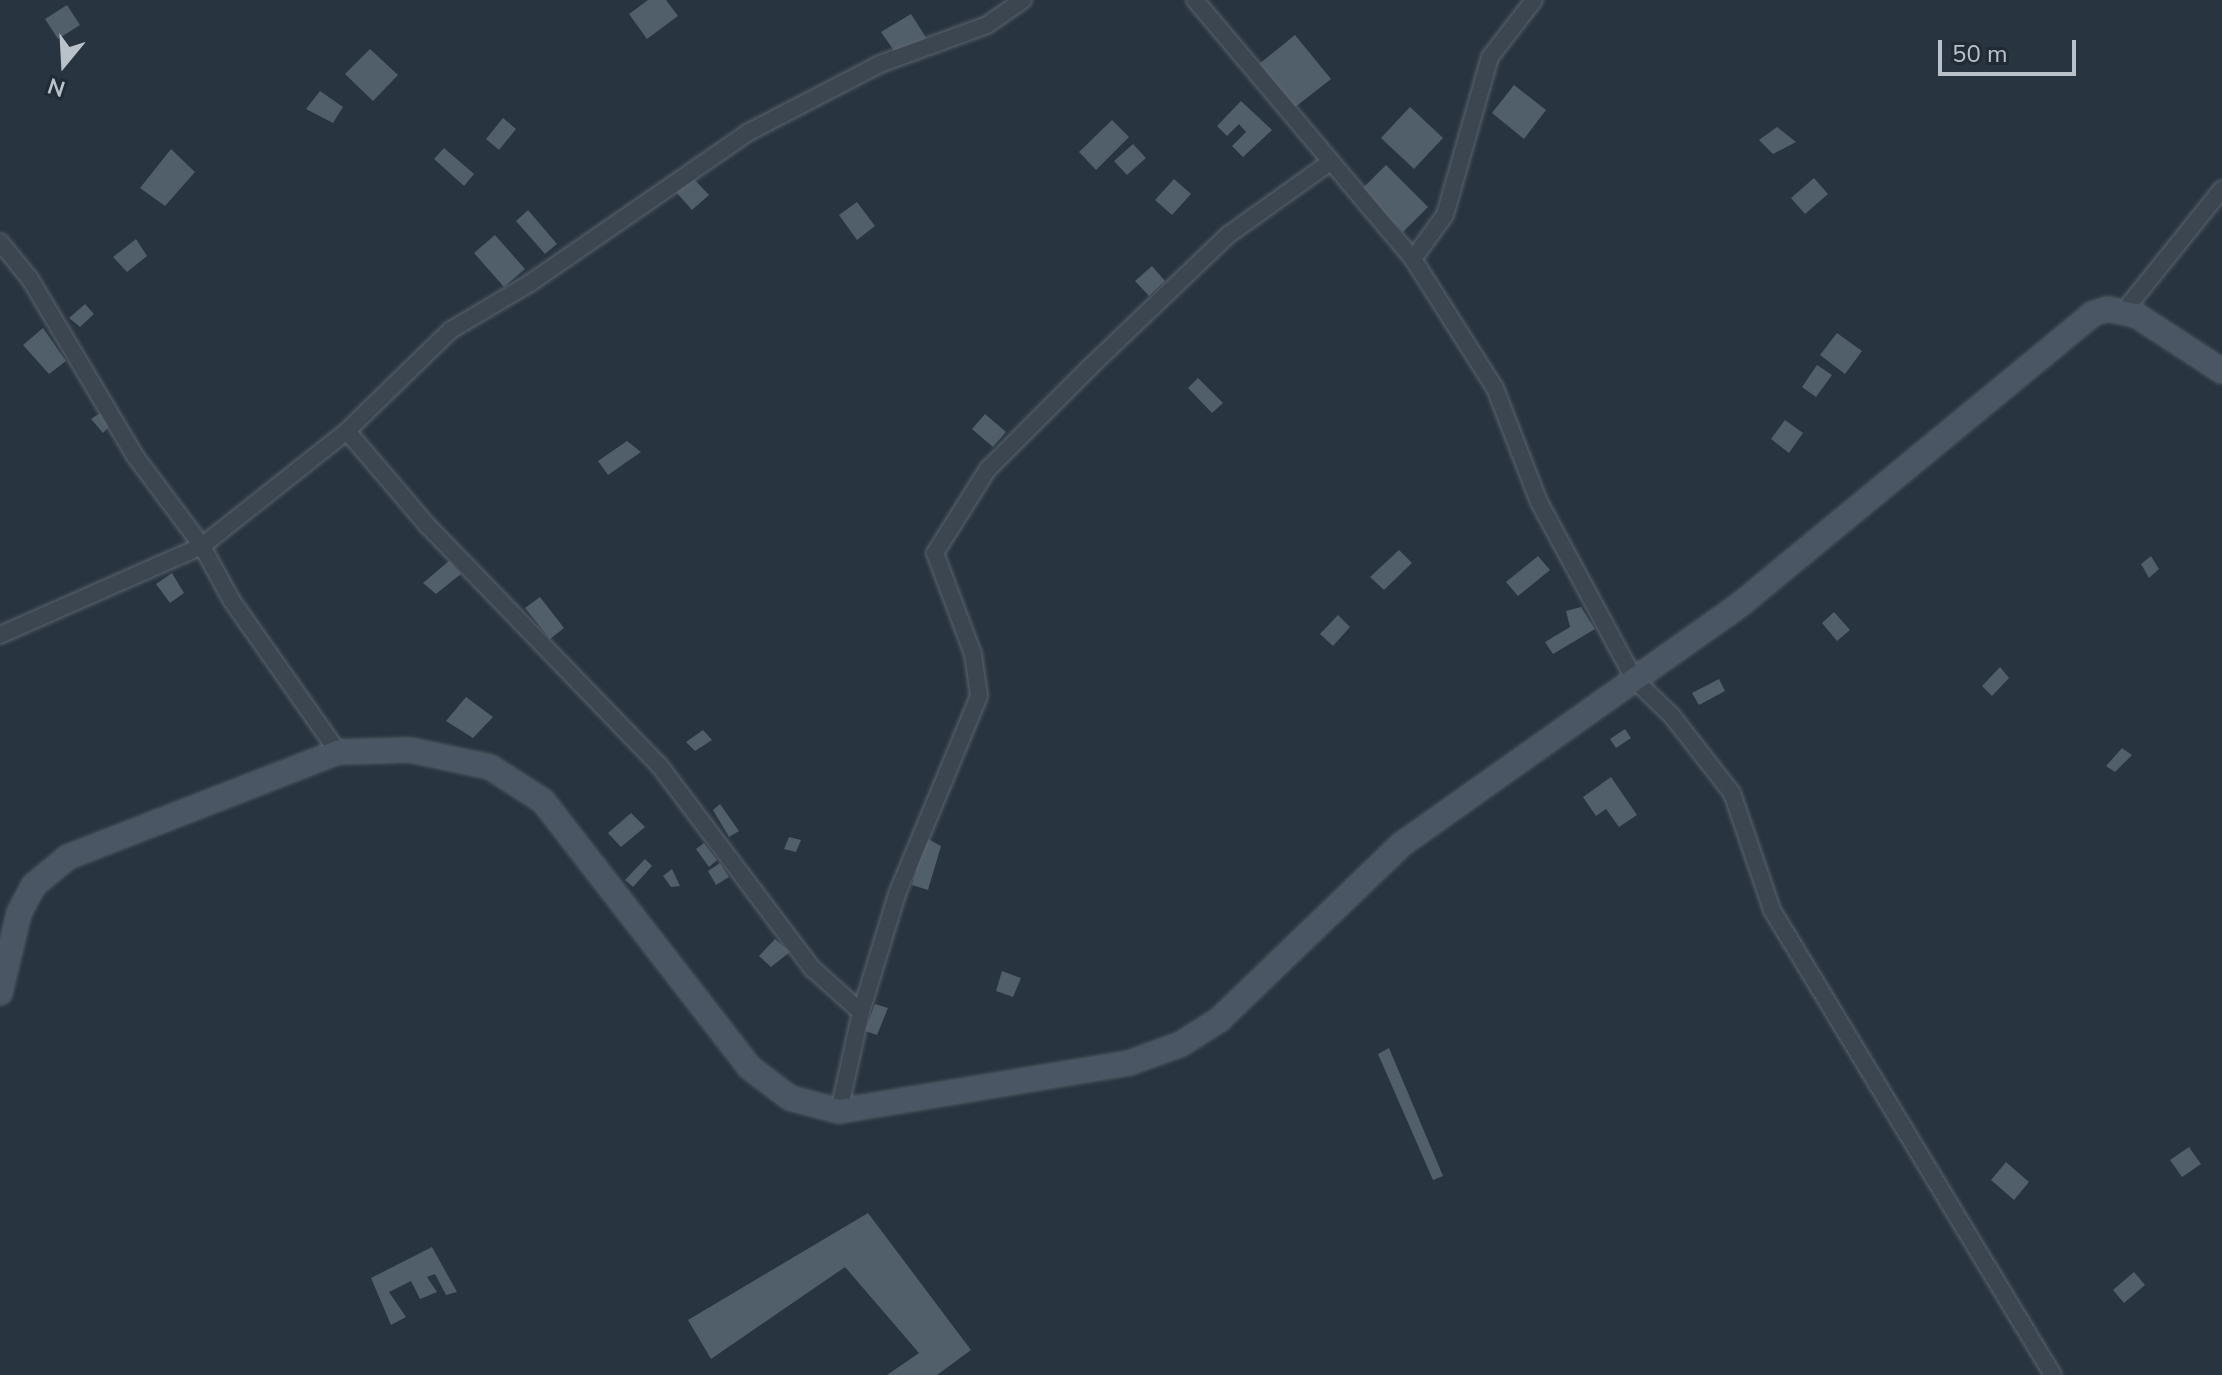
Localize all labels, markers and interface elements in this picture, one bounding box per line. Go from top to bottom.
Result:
north arrow [24,24,104,104]
scale bar [1942,24,2080,74]
text: 50 m [1952,38,2008,70]
text: N [44,70,69,104]

